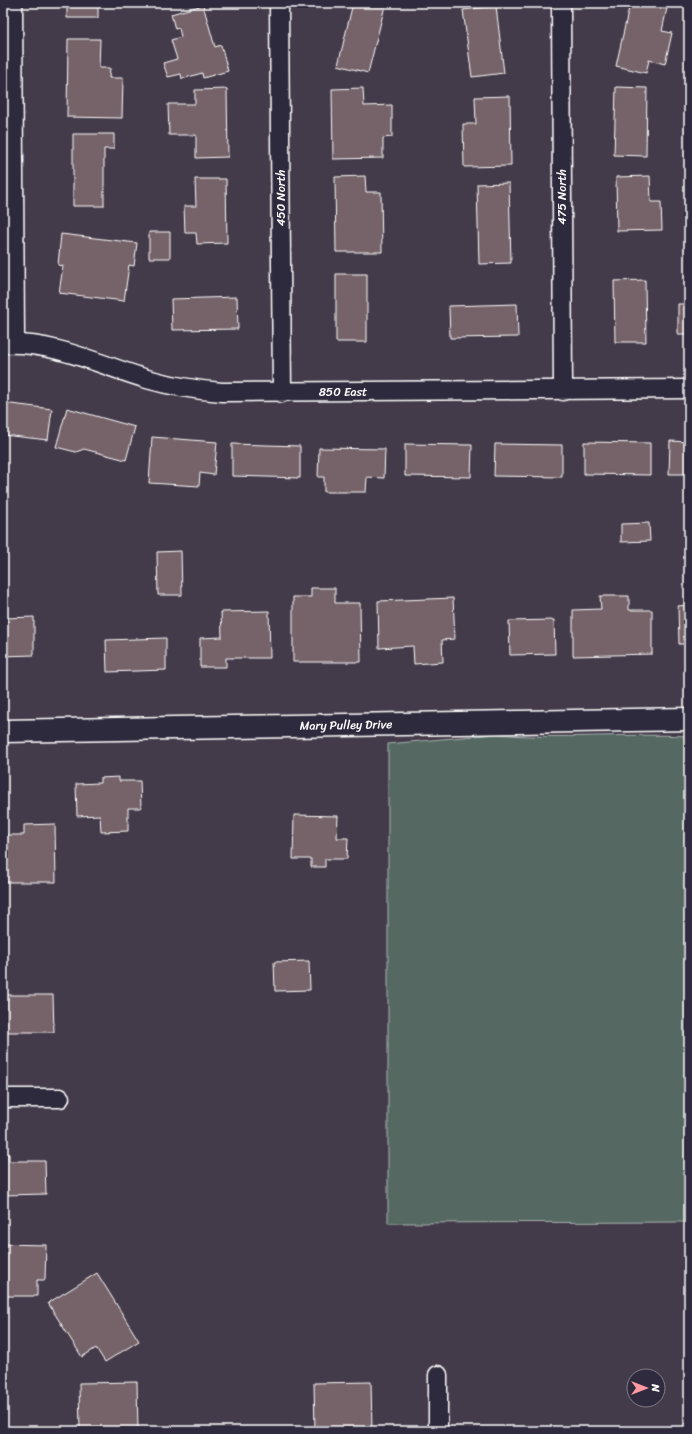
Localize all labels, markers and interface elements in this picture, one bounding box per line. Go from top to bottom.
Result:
street label: 475 North [551,169,573,225]
street label: 450 North [270,170,292,226]
street label: 850 East [319,381,367,403]
street label: Mary Pulley Drive [299,713,393,737]
north arrow [626,1368,666,1408]
text: N [646,1383,665,1392]

